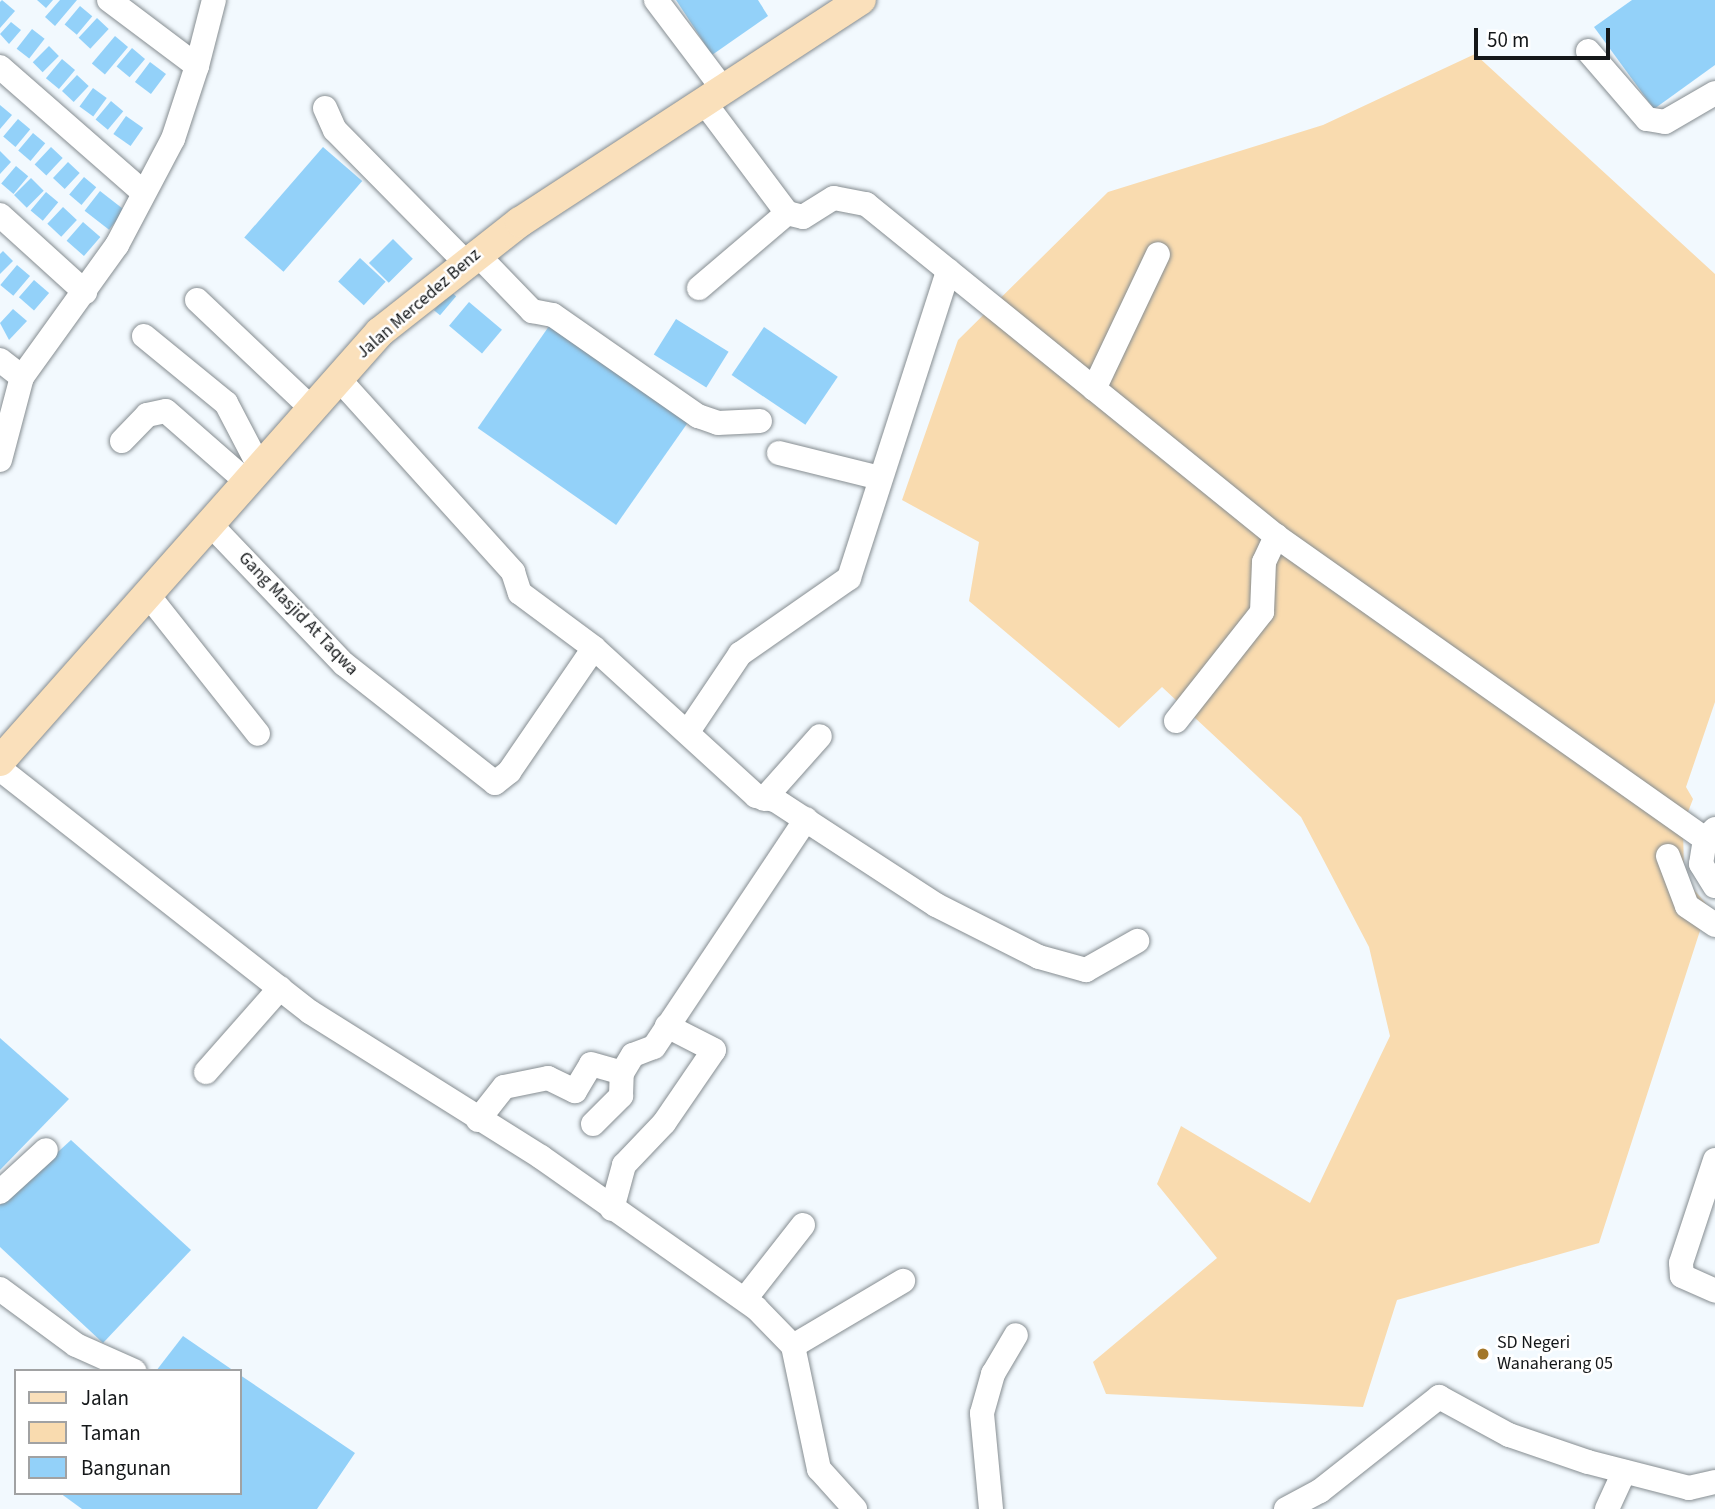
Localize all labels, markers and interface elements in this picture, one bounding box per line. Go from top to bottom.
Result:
scale bar [1477,14,1614,58]
text: 50 m [1487,25,1529,55]
street label: Jalan Mercedez Benz [353,244,485,364]
street label: Gang Masjid At Taqwa [234,548,362,680]
place label: SD Negeri Wanaherang 05 [1497,1333,1613,1376]
marker: SD Negeri Wanaherang 05 [1475,1346,1491,1362]
legend [14,1369,242,1495]
text: Jalan [81,1383,129,1413]
text: Taman [81,1418,141,1448]
text: Bangunan [81,1453,171,1483]

